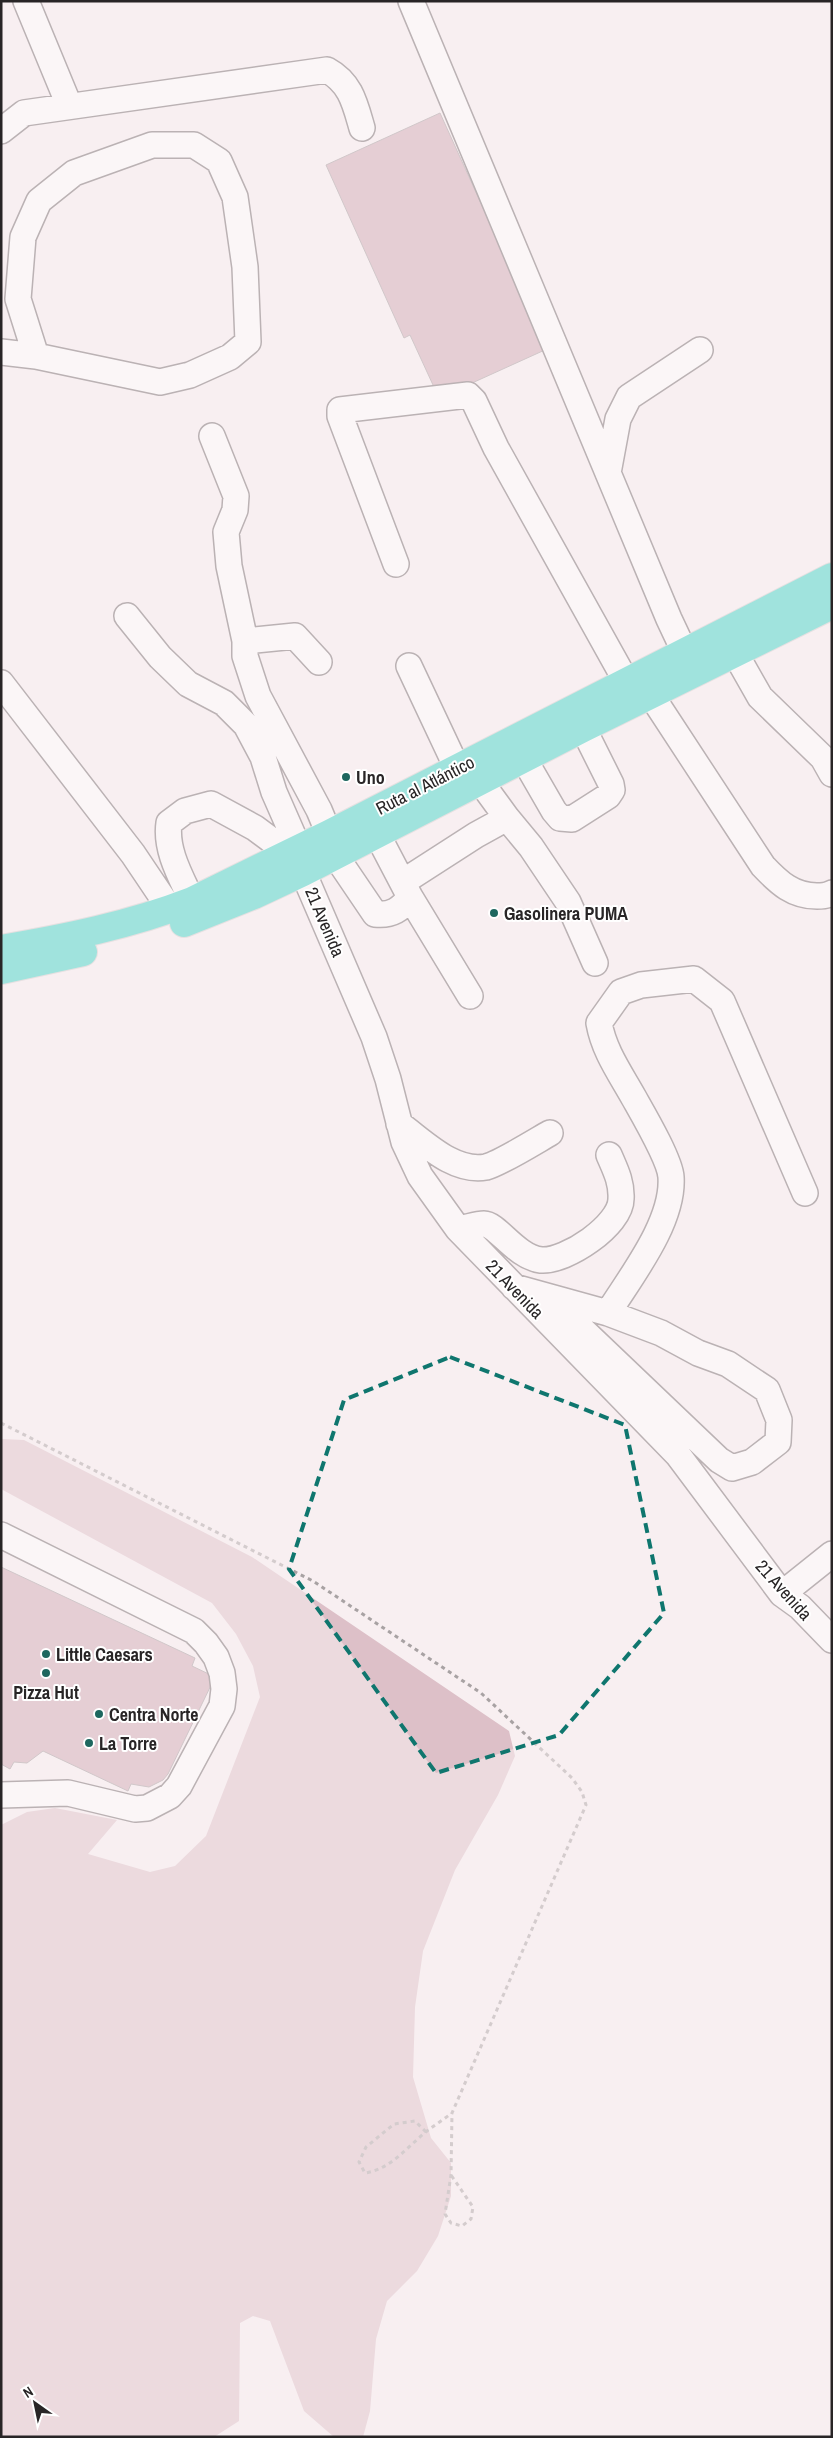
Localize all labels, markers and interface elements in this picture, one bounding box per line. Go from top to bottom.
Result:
street label: Ruta al Atlántico [371,749,479,821]
place label: Uno [356,765,385,790]
marker: Uno [340,771,352,783]
street label: 21 Avenida [299,883,351,961]
place label: Gasolinera PUMA [504,901,628,926]
marker: Gasolinera PUMA [488,907,500,919]
street label: 21 Avenida [480,1254,550,1324]
street label: 21 Avenida [750,1554,818,1626]
place label: Little Caesars [56,1642,153,1667]
marker: Little Caesars [40,1648,52,1660]
marker: Pizza Hut [40,1667,52,1679]
place label: Pizza Hut [13,1680,79,1705]
place label: Centra Norte [109,1702,198,1727]
marker: Centra Norte [93,1708,105,1720]
place label: La Torre [99,1731,157,1756]
marker: La Torre [83,1737,95,1749]
north arrow [10,2378,60,2428]
text: N [20,2382,36,2402]

